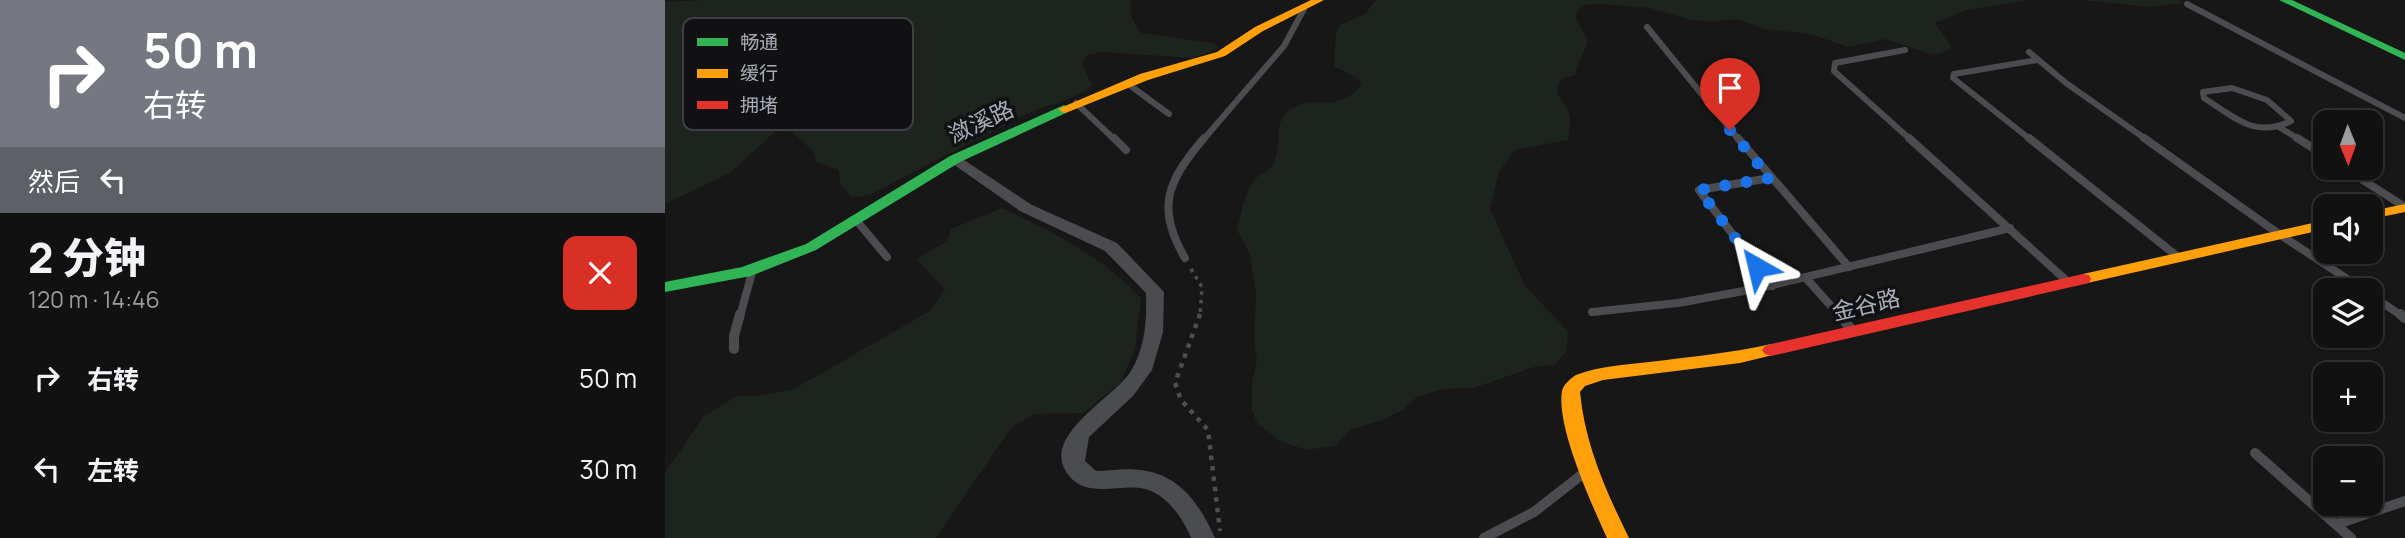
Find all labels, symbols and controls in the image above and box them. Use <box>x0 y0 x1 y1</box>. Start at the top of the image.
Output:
text: 50 m <box>143 16 258 83</box>
legend <box>683 18 913 130</box>
icon: right <box>28 28 119 119</box>
text: 畅通 <box>740 29 778 55</box>
pin <box>1700 58 1760 130</box>
text: 缓行 <box>740 60 778 86</box>
icon: arrive <box>1711 69 1749 107</box>
text: 右转 <box>143 83 207 127</box>
text: 拥堵 <box>740 92 778 118</box>
street label: 潋溪路 <box>943 92 1019 150</box>
north arrow <box>2313 110 2383 180</box>
map controls <box>2313 110 2383 516</box>
icon: left <box>94 161 132 199</box>
text: 然后 <box>28 163 80 199</box>
button: sound <box>2313 194 2383 264</box>
text: 2 分钟 <box>28 228 146 286</box>
position arrow <box>1720 230 1794 304</box>
button: close <box>563 236 637 310</box>
button: layers <box>2313 278 2383 348</box>
street label: 金谷路 <box>1829 281 1903 327</box>
text: 120 m · 14:46 <box>28 283 160 315</box>
icon: right <box>28 359 66 397</box>
text: 50 m <box>579 360 637 396</box>
text: 右转 <box>87 361 139 397</box>
button: + <box>2313 362 2383 432</box>
button: − <box>2313 446 2383 516</box>
icon: left <box>28 450 66 488</box>
text: 30 m <box>580 451 637 487</box>
text: 左转 <box>87 452 139 488</box>

